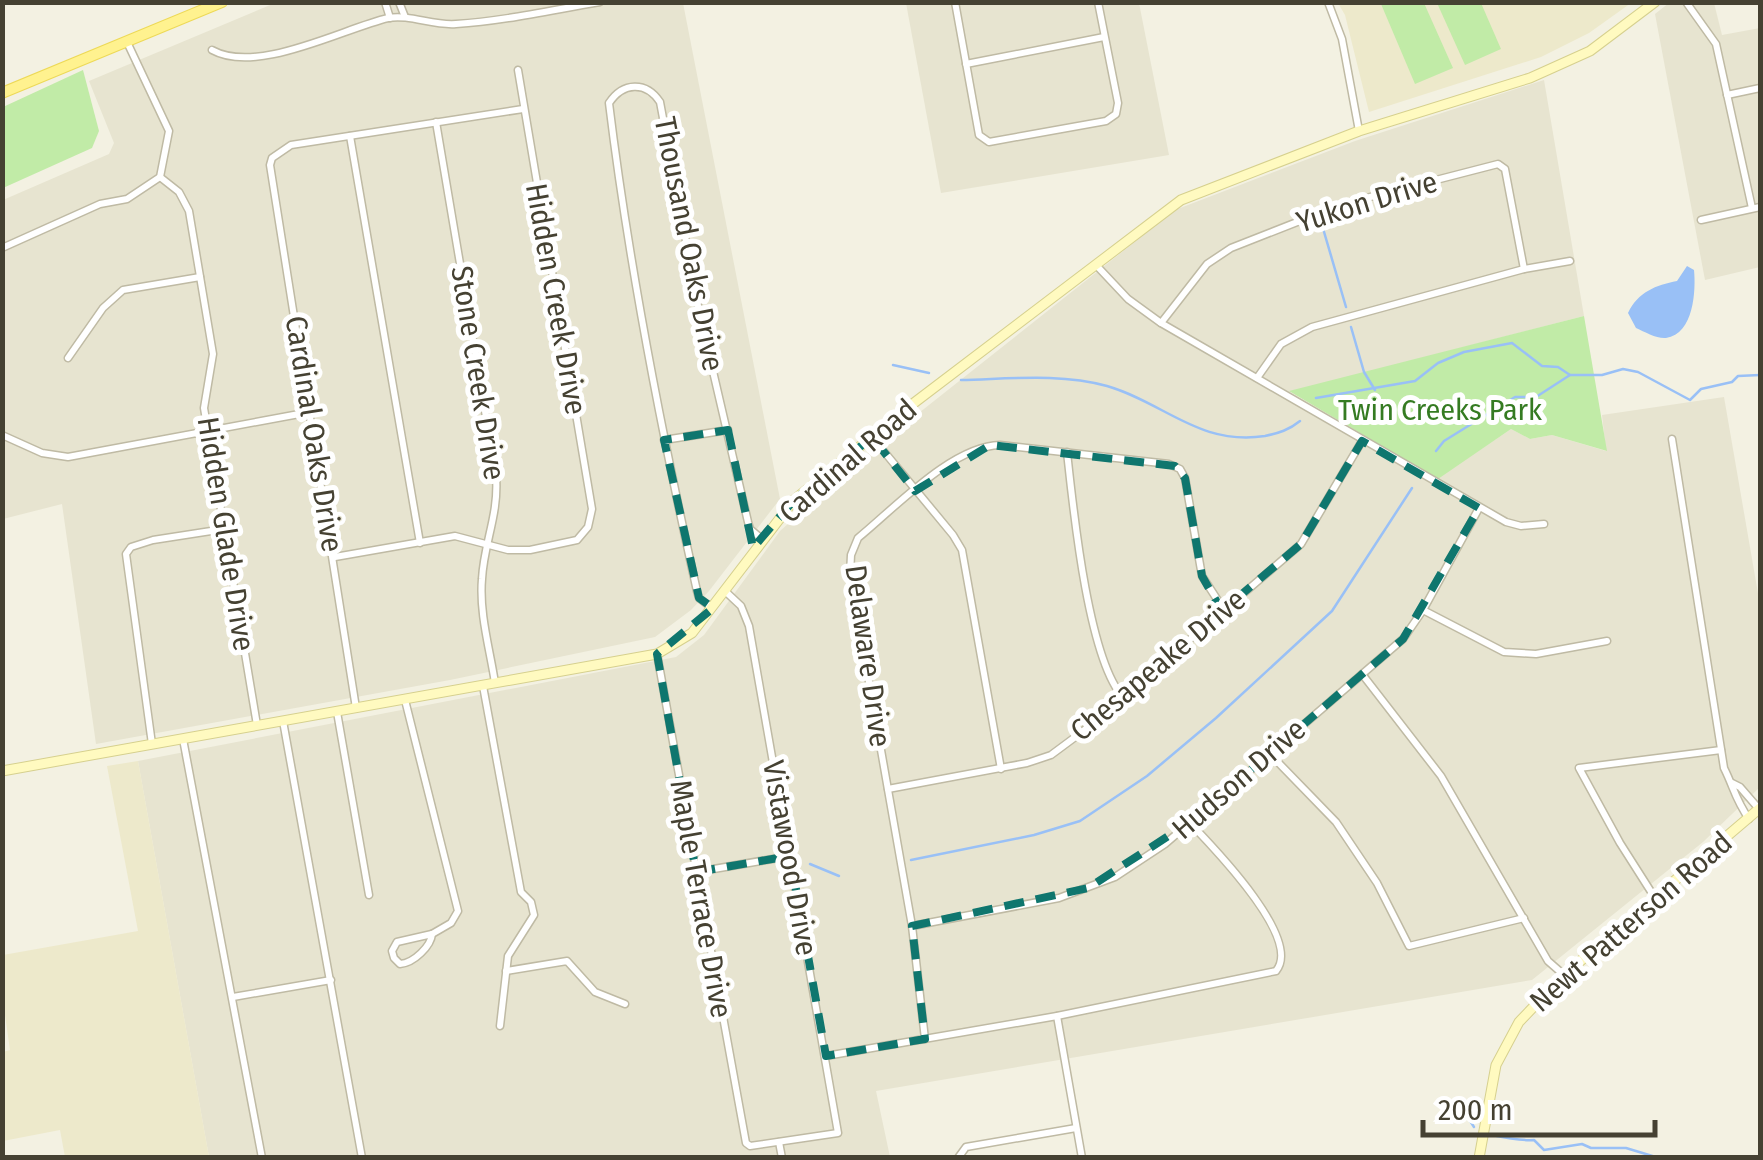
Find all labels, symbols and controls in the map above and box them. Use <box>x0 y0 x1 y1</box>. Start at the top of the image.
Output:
street label: Thousand Oaks Drive <box>647 114 731 374</box>
street label: Yukon Drive <box>1292 164 1442 240</box>
street label: Hidden Creek Drive <box>518 181 594 417</box>
street label: Stone Creek Drive <box>443 263 513 483</box>
street label: Cardinal Oaks Drive <box>278 313 350 555</box>
street label: Cardinal Road <box>772 392 924 530</box>
park label: Twin Creeks Park <box>1338 392 1542 428</box>
street label: Hidden Glade Drive <box>190 414 262 654</box>
street label: Delaware Drive <box>837 563 899 749</box>
street label: Chesapeake Drive <box>1063 581 1253 749</box>
street label: Hudson Drive <box>1165 711 1313 847</box>
street label: Vistawood Drive <box>755 758 825 958</box>
street label: Maple Terrace Drive <box>662 777 740 1021</box>
street label: Newt Patterson Road <box>1523 824 1739 1020</box>
scale bar <box>1423 1075 1656 1137</box>
text: 200 m <box>1438 1092 1513 1128</box>

